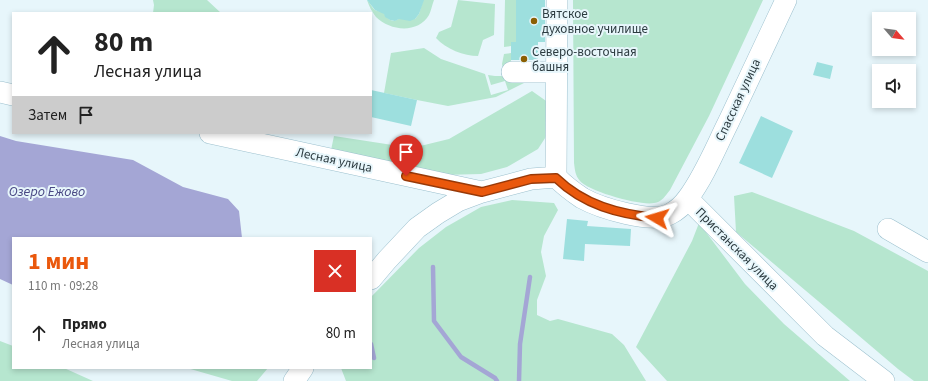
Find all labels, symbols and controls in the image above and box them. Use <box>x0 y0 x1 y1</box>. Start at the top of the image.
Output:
place label: Вятское духовное училище <box>542 5 648 38</box>
north arrow <box>872 12 916 56</box>
map controls <box>872 12 916 108</box>
marker: Вятское духовное училище <box>529 16 539 26</box>
text: 80 m <box>94 22 153 62</box>
icon: ahead <box>28 28 80 80</box>
place label: Северо-восточная башня <box>532 43 637 76</box>
marker: Северо-восточная башня <box>519 54 529 64</box>
street label: Спасская улица <box>711 56 765 144</box>
text: Лесная улица <box>94 59 202 84</box>
button: sound <box>872 64 916 108</box>
icon: arrive <box>75 104 97 126</box>
text: Затем <box>28 105 67 126</box>
pin <box>389 135 423 176</box>
icon: arrive <box>395 141 417 163</box>
street label: Лесная улица <box>294 143 374 177</box>
water label: Озеро Ежово <box>9 182 85 202</box>
position arrow <box>636 197 678 239</box>
street label: Пристанская улица <box>692 204 782 294</box>
text: 1 мин <box>28 244 89 279</box>
button: close <box>314 250 356 292</box>
text: 110 m · 09:28 <box>28 277 98 295</box>
text: Прямо <box>62 314 107 335</box>
icon: ahead <box>28 322 50 344</box>
text: 80 m <box>326 323 356 344</box>
text: Лесная улица <box>62 335 140 353</box>

